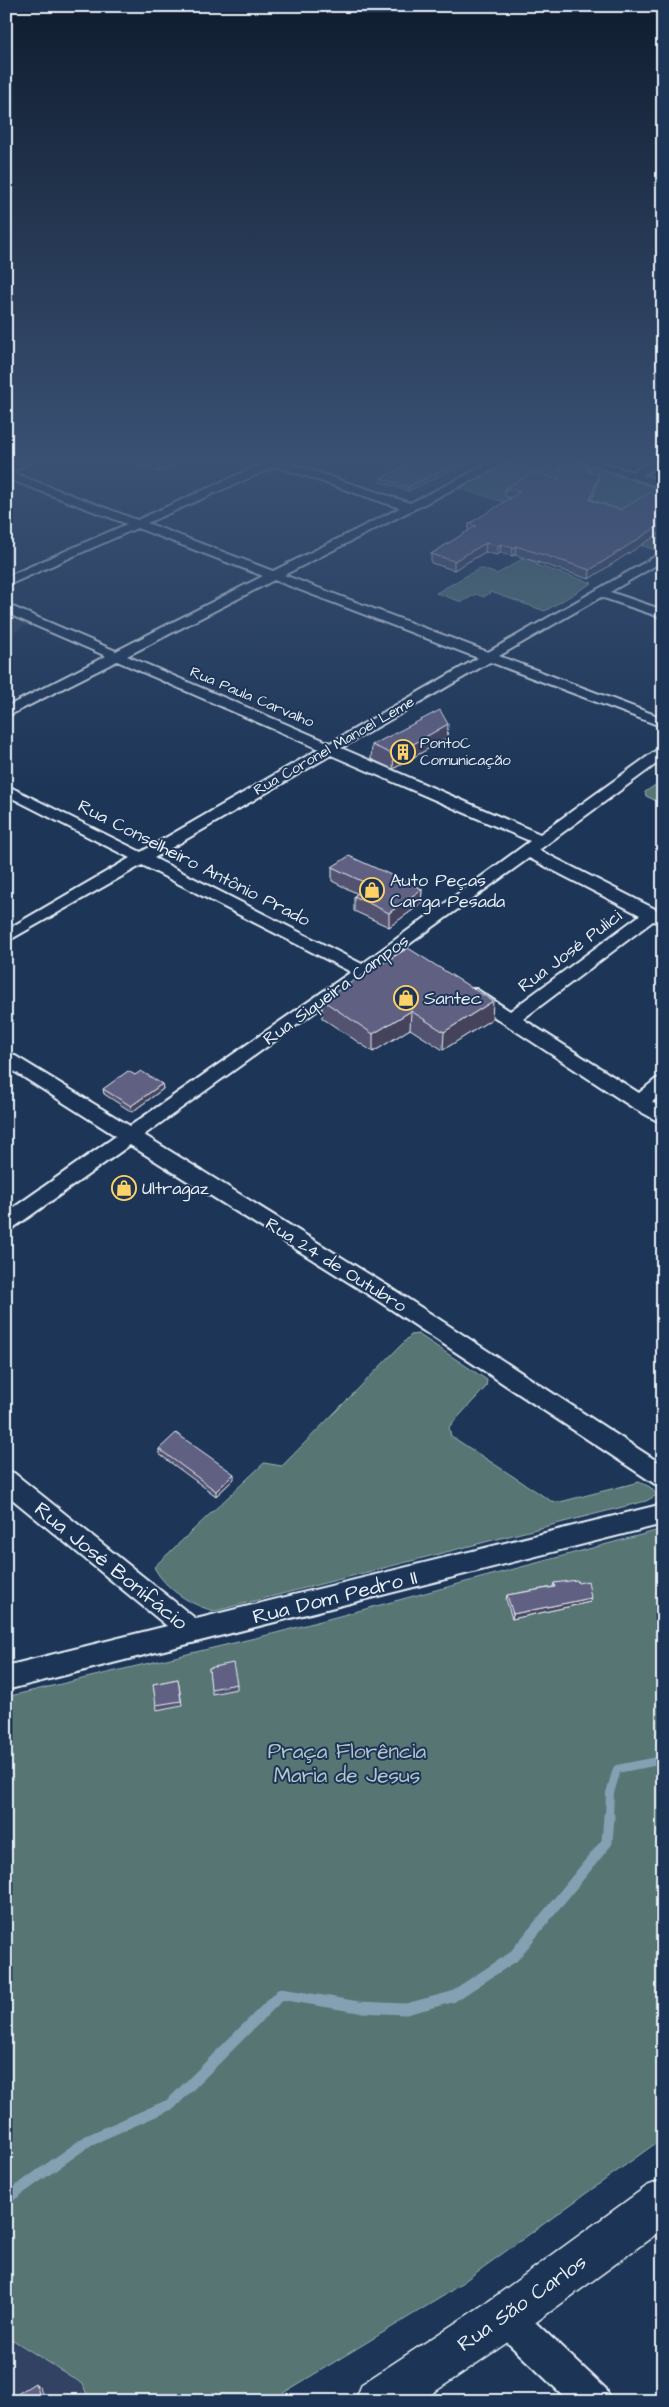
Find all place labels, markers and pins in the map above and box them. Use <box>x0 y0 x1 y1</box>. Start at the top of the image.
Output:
place label: PontoC Comunicação <box>420 733 511 771</box>
building icon: PontoC Comunicação <box>390 739 416 765</box>
place label: Auto Peças Carga Pesada <box>390 868 505 915</box>
shop icon: Auto Peças Carga Pesada <box>359 877 385 903</box>
shop icon: Santec <box>393 985 419 1011</box>
place label: Santec <box>424 986 482 1011</box>
shop icon: Ultragaz <box>111 1175 137 1201</box>
place label: Ultragaz <box>142 1176 209 1202</box>

